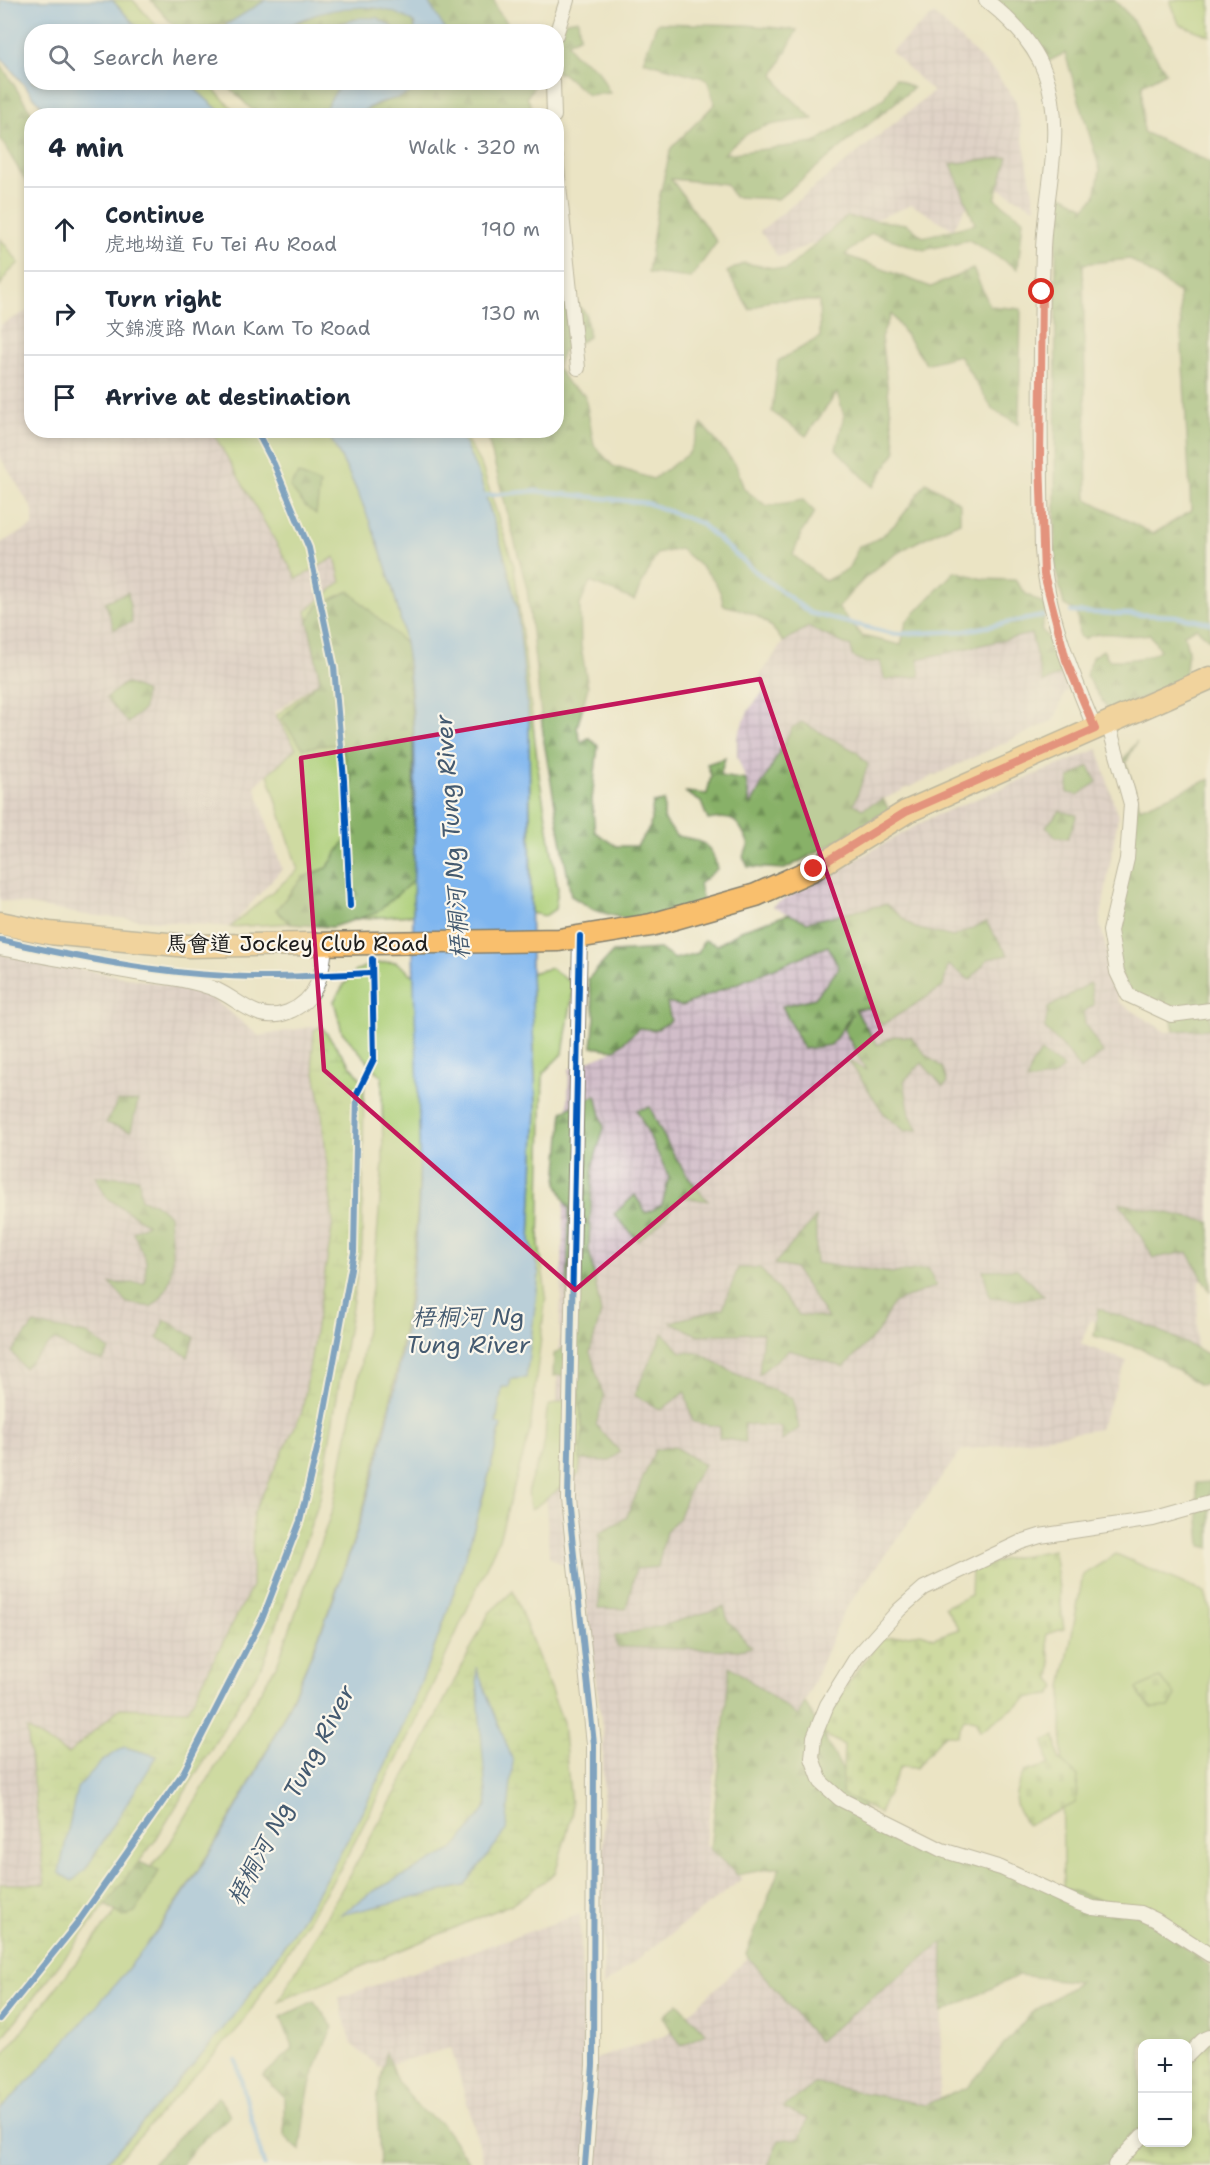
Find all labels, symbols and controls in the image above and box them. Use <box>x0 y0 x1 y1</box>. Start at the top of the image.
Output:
search box <box>24 24 564 90</box>
icon: search <box>45 41 78 74</box>
text: Search here <box>93 43 219 72</box>
text: 4 min <box>48 130 124 165</box>
text: Walk · 320 m <box>408 134 540 160</box>
text: Continue <box>105 201 205 230</box>
icon: ahead <box>48 213 81 246</box>
text: 190 m <box>481 216 540 242</box>
text: 虎地坳道 Fu Tei Au Road <box>105 231 337 257</box>
route start <box>1028 278 1054 304</box>
text: Turn right <box>105 285 222 314</box>
icon: right <box>48 297 81 330</box>
text: 130 m <box>481 300 540 326</box>
text: 文錦渡路 Man Kam To Road <box>105 315 370 341</box>
icon: arrive <box>48 381 81 414</box>
text: Arrive at destination <box>105 383 351 412</box>
water label: 梧桐河 Ng Tung River <box>427 713 477 961</box>
route end <box>800 855 826 881</box>
street label: 馬會道 Jockey Club Road <box>166 929 428 958</box>
water label: 梧桐河 Ng Tung River <box>406 1301 531 1361</box>
water label: 梧桐河 Ng Tung River <box>219 1679 363 1911</box>
map controls <box>1138 2039 1192 2147</box>
button: + <box>1138 2039 1192 2093</box>
button: − <box>1138 2093 1192 2147</box>

